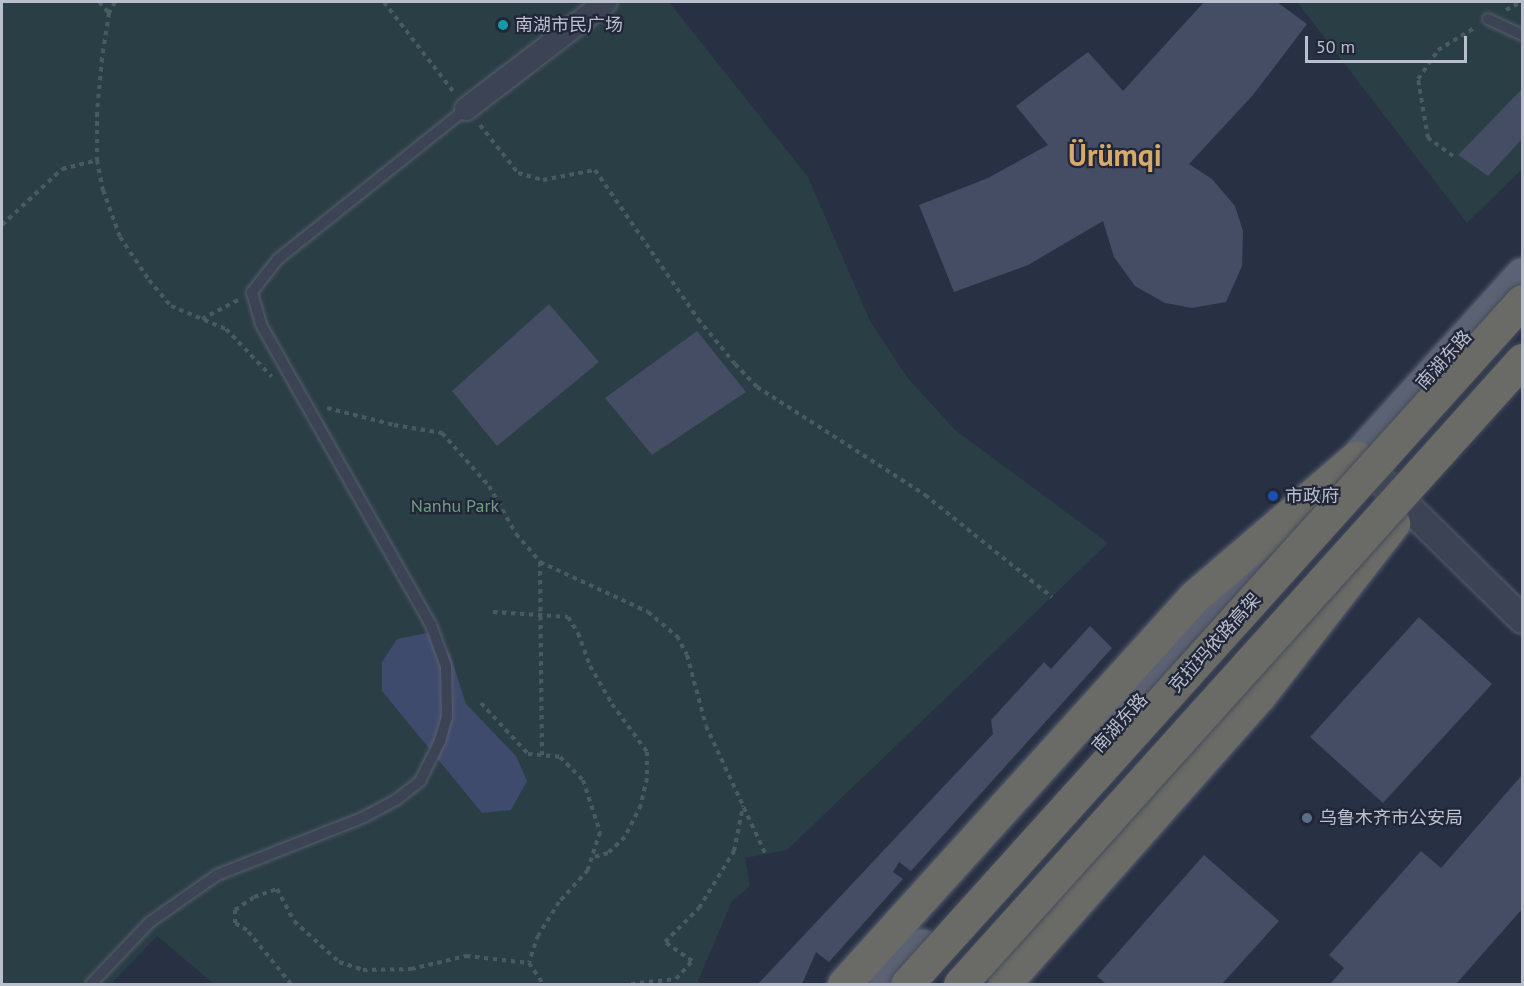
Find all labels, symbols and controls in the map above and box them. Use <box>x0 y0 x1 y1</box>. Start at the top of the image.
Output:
place label: 南湖市民广场 <box>515 14 623 36</box>
marker: 南湖市民广场 <box>496 18 510 32</box>
scale bar <box>1308 24 1470 62</box>
text: 50 m <box>1316 35 1355 58</box>
district label: Ürümqi <box>1068 137 1162 173</box>
street label: 南湖东路 <box>1412 326 1476 394</box>
place label: 市政府 <box>1285 485 1339 507</box>
marker: 市政府 <box>1266 489 1280 503</box>
park label: Nanhu Park <box>411 495 499 517</box>
street label: 克拉玛依路高架 <box>1165 589 1265 697</box>
street label: 南湖东路 <box>1088 689 1152 757</box>
place label: 乌鲁木齐市公安局 <box>1319 807 1463 829</box>
marker: 乌鲁木齐市公安局 <box>1300 811 1314 825</box>

